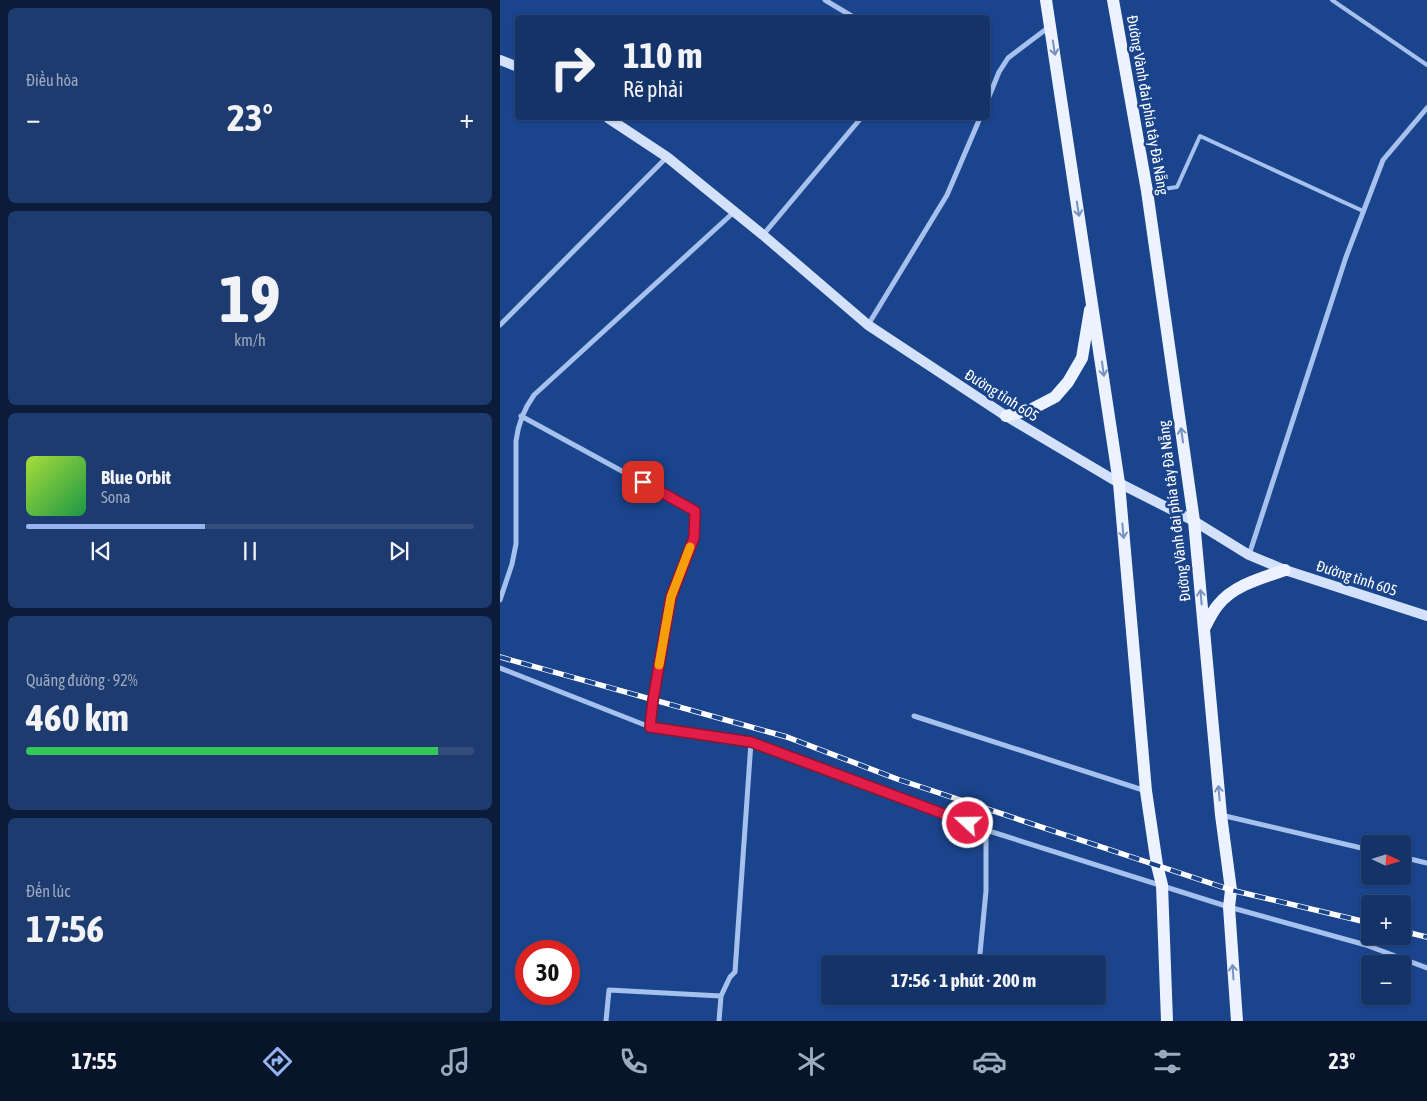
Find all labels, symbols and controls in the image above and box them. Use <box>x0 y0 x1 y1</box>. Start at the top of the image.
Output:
street label: Đường Vành đai phía tây Đà Nẵng <box>1124 14 1172 197</box>
icon: right <box>540 35 605 100</box>
text: 110 m <box>623 35 702 75</box>
one-way arrow <box>1049 40 1059 56</box>
text: Điều hòa <box>26 71 79 89</box>
text: Rẽ phải <box>623 76 683 102</box>
text: 23° <box>227 96 273 139</box>
text: − <box>26 102 41 134</box>
text: + <box>459 102 474 134</box>
one-way arrow <box>1074 200 1084 216</box>
text: 19 <box>219 261 281 336</box>
text: km/h <box>234 331 266 349</box>
one-way arrow <box>1098 361 1108 377</box>
street label: Đường tỉnh 605 <box>962 366 1042 424</box>
street label: Đường Vành đai phía tây Đà Nẵng <box>1154 419 1194 602</box>
one-way arrow <box>1177 428 1187 444</box>
pin <box>622 461 664 503</box>
text: Blue Orbit <box>101 466 171 488</box>
icon: arrive <box>629 468 657 496</box>
text: Sona <box>101 488 130 506</box>
one-way arrow <box>1119 522 1128 538</box>
icon: previous <box>87 537 115 565</box>
icon: pause <box>236 537 264 565</box>
icon: next <box>385 537 413 565</box>
street label: Đường tỉnh 605 <box>1314 557 1400 599</box>
one-way arrow <box>1196 589 1206 605</box>
text: Quãng đường · 92% <box>26 671 138 689</box>
text: 460 km <box>26 696 129 739</box>
one-way arrow <box>1214 786 1224 802</box>
position arrow <box>941 796 993 848</box>
north arrow <box>1361 835 1411 885</box>
map controls <box>1361 835 1411 1005</box>
text: Đến lúc <box>26 882 70 900</box>
button: + <box>1361 895 1411 945</box>
text: 17:56 <box>26 907 104 950</box>
speed limit sign: 30 <box>515 940 580 1005</box>
button: − <box>1361 955 1411 1005</box>
one-way arrow <box>1229 965 1238 981</box>
text: 17:56 · 1 phút · 200 m <box>891 969 1036 991</box>
icon: directions <box>260 1044 295 1079</box>
icon: music <box>438 1044 473 1079</box>
icon: phone <box>616 1044 651 1079</box>
icon: climate <box>794 1044 829 1079</box>
icon: car <box>972 1044 1007 1079</box>
icon: filters <box>1150 1044 1185 1079</box>
text: 17:55 <box>72 1048 117 1074</box>
text: 23° <box>1329 1048 1355 1074</box>

